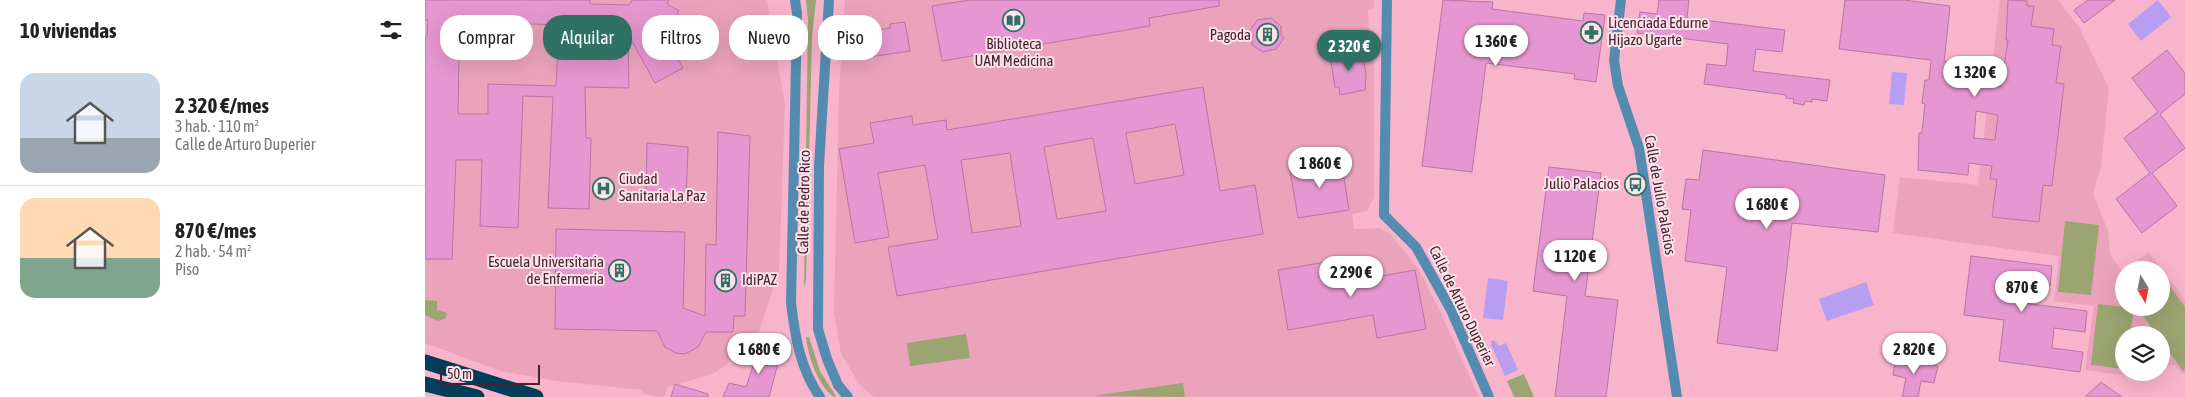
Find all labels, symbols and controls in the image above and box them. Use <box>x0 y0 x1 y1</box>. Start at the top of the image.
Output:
library icon: Biblioteca UAM Medicina <box>1002 9 1026 33</box>
place label: Licenciada Edurne Hijazo Ugarte <box>1608 14 1708 48</box>
chip: Comprar <box>440 15 533 60</box>
chip: Alquilar <box>543 15 632 60</box>
chip: Filtros <box>642 15 719 60</box>
chip: Nuevo <box>729 15 808 60</box>
chip: Piso <box>818 15 882 60</box>
icon: filters <box>377 16 405 44</box>
text: 10 viviendas <box>20 18 116 42</box>
pharmacy icon: Licenciada Edurne Hijazo Ugarte <box>1580 20 1604 44</box>
building icon: Pagoda <box>1255 23 1279 47</box>
pin: 1 360 € <box>1450 24 1542 67</box>
place label: Pagoda <box>1210 26 1251 43</box>
pin: 2 320 € <box>1303 30 1395 72</box>
text: 1 360 € <box>1475 32 1517 50</box>
place label: Biblioteca UAM Medicina <box>975 35 1053 69</box>
text: 2 320 € <box>1328 37 1370 55</box>
pin: 1 320 € <box>1929 56 2021 98</box>
text: 1 320 € <box>1954 63 1996 81</box>
icon: home <box>60 93 120 153</box>
text: 2 320 €/mes <box>175 93 269 117</box>
text: 3 hab. · 110 m² <box>175 117 259 135</box>
street label: Calle de Julio Palacios <box>1642 134 1679 256</box>
text: Calle de Arturo Duperier <box>175 135 316 153</box>
pin: 1 860 € <box>1274 146 1366 189</box>
street label: Calle de Pedro Rico <box>794 150 813 254</box>
text: 1 860 € <box>1299 154 1341 172</box>
place label: Ciudad Sanitaria La Paz <box>619 170 706 204</box>
bus stop icon: Julio Palacios <box>1623 172 1647 196</box>
place label: Julio Palacios <box>1544 175 1619 192</box>
hospital icon: Ciudad Sanitaria La Paz <box>591 176 615 200</box>
pin: 1 680 € <box>1721 188 1813 230</box>
text: 1 680 € <box>1746 195 1788 213</box>
icon: home <box>60 218 120 278</box>
text: 870 €/mes <box>175 218 256 242</box>
pin: 1 120 € <box>1529 240 1621 282</box>
text: 2 hab. · 54 m² <box>175 242 251 260</box>
street label: Calle de Arturo Duperier <box>1426 243 1499 369</box>
text: 1 120 € <box>1554 247 1596 265</box>
place label: Escuela Universitaria de Enfermería <box>488 253 604 287</box>
pin: 2 290 € <box>1305 256 1397 298</box>
building icon: Escuela Universitaria de Enfermería <box>608 259 632 283</box>
text: Piso <box>175 260 199 278</box>
north arrow <box>2115 261 2170 316</box>
map controls <box>2115 261 2170 381</box>
text: 2 290 € <box>1330 263 1372 281</box>
building icon: IdiPAZ <box>714 268 738 292</box>
pin: 870 € <box>1987 270 2057 313</box>
place label: IdiPAZ <box>742 271 777 288</box>
text: 870 € <box>2006 278 2038 296</box>
button: layers <box>2115 326 2170 381</box>
pin: 1 680 € <box>713 332 805 375</box>
pin: 2 820 € <box>1868 332 1960 375</box>
text: 1 680 € <box>738 340 780 358</box>
text: 2 820 € <box>1893 340 1935 358</box>
scale bar <box>440 362 540 385</box>
text: 50 m <box>447 366 472 382</box>

